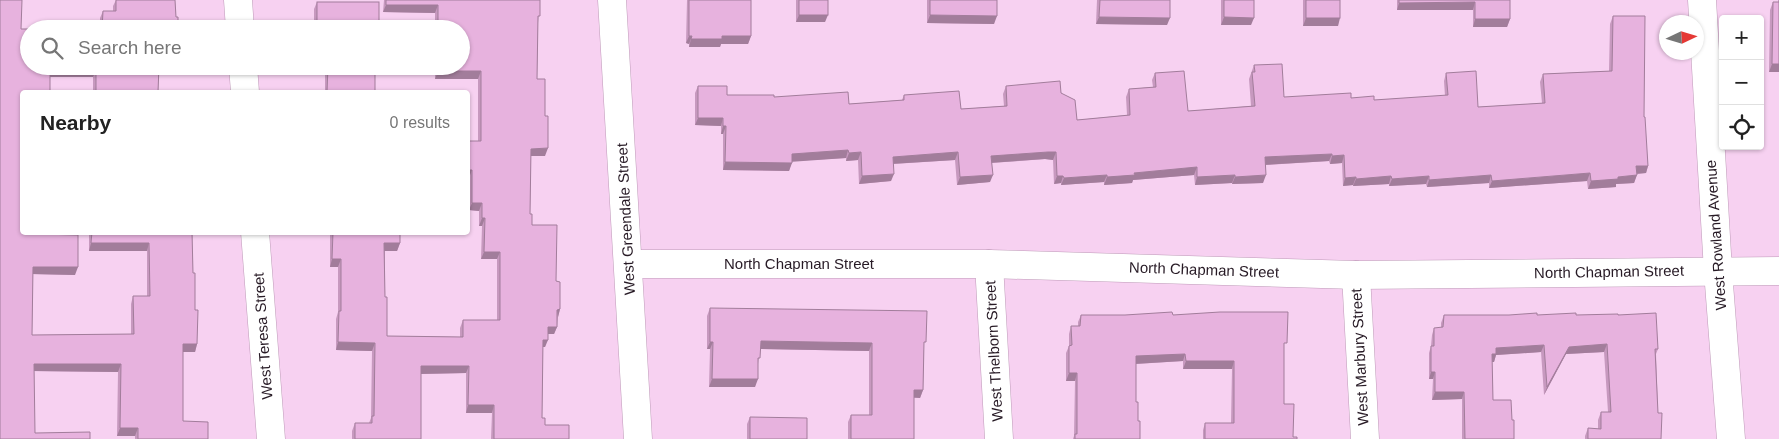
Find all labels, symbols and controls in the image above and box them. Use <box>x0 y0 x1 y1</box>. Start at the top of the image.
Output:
north arrow <box>1659 15 1704 60</box>
map controls <box>1719 15 1764 150</box>
button: + <box>1719 15 1764 60</box>
search box <box>20 20 470 75</box>
icon: search <box>38 34 66 62</box>
text: Search here <box>78 37 182 58</box>
button: − <box>1719 60 1764 105</box>
button: locate <box>1719 105 1764 150</box>
text: Nearby <box>40 111 111 134</box>
text: 0 results <box>390 114 450 131</box>
street label: West Greendale Street <box>613 142 638 296</box>
street label: West Rowland Avenue <box>1702 159 1729 311</box>
street label: North Chapman Street <box>724 255 875 272</box>
street label: North Chapman Street <box>1129 258 1280 281</box>
street label: North Chapman Street <box>1534 262 1685 281</box>
street label: West Teresa Street <box>250 271 275 400</box>
street label: West Thelborn Street <box>981 279 1006 422</box>
street label: West Marbury Street <box>1347 287 1372 426</box>

